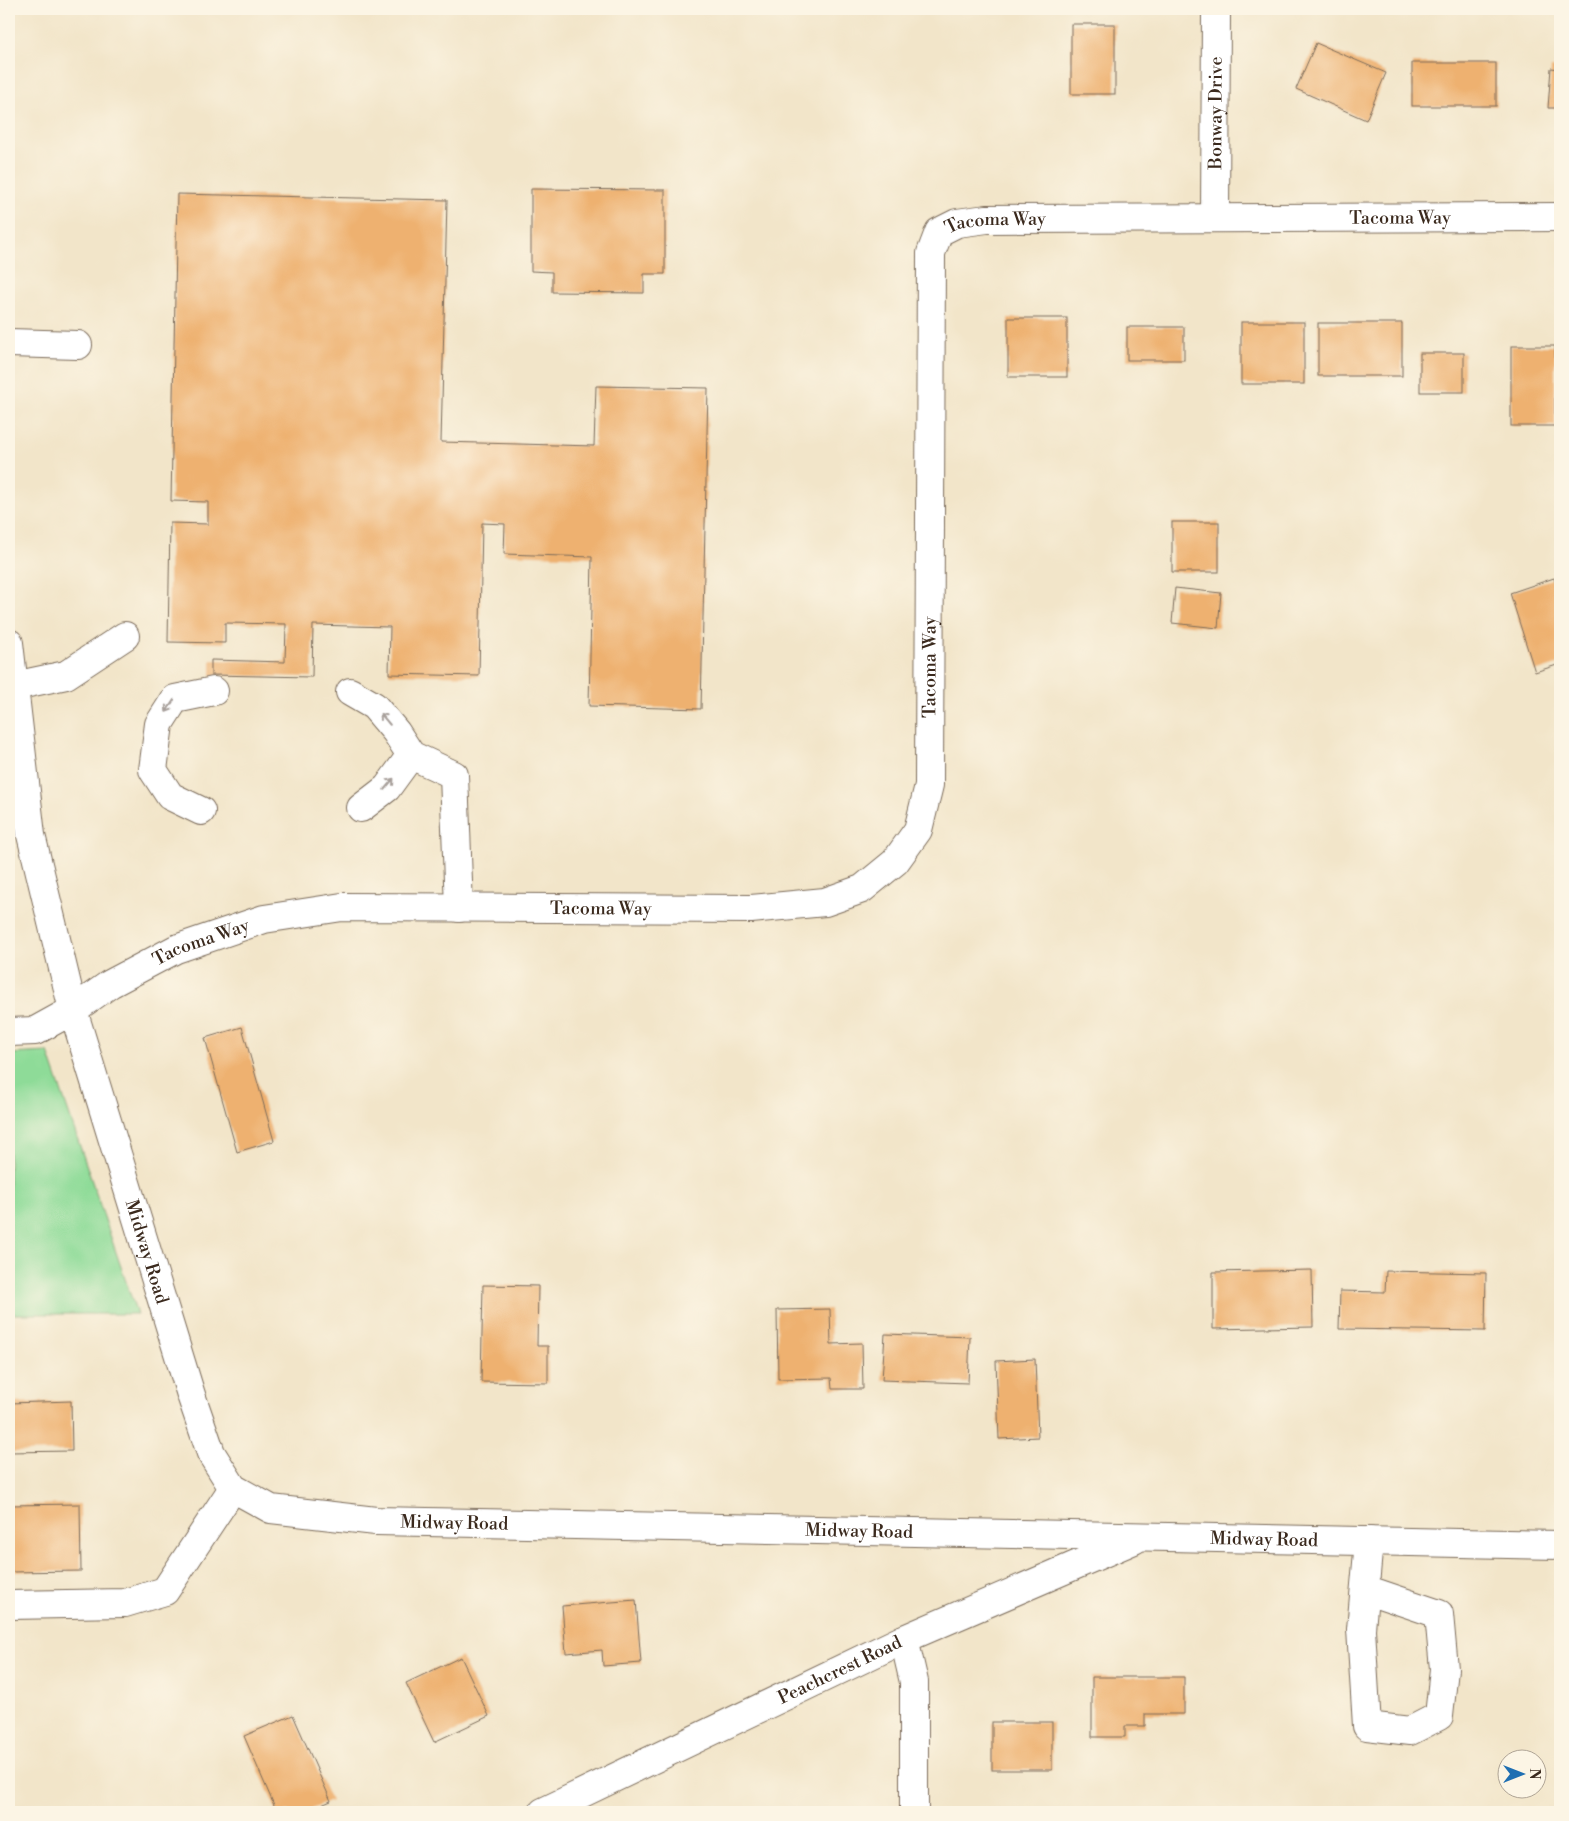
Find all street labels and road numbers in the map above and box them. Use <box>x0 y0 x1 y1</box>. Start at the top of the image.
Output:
street label: Bonway Drive <box>1204 56 1228 171</box>
street label: Tacoma Way <box>1349 206 1451 230</box>
street label: Tacoma Way <box>941 208 1046 239</box>
street label: Tacoma Way <box>918 616 942 718</box>
street label: Tacoma Way <box>550 897 652 921</box>
street label: Tacoma Way <box>149 914 252 971</box>
street label: Midway Road <box>120 1197 174 1308</box>
street label: Midway Road <box>400 1510 509 1536</box>
street label: Midway Road <box>805 1519 914 1544</box>
street label: Midway Road <box>1210 1527 1319 1552</box>
street label: Peachcrest Road <box>774 1630 906 1710</box>

